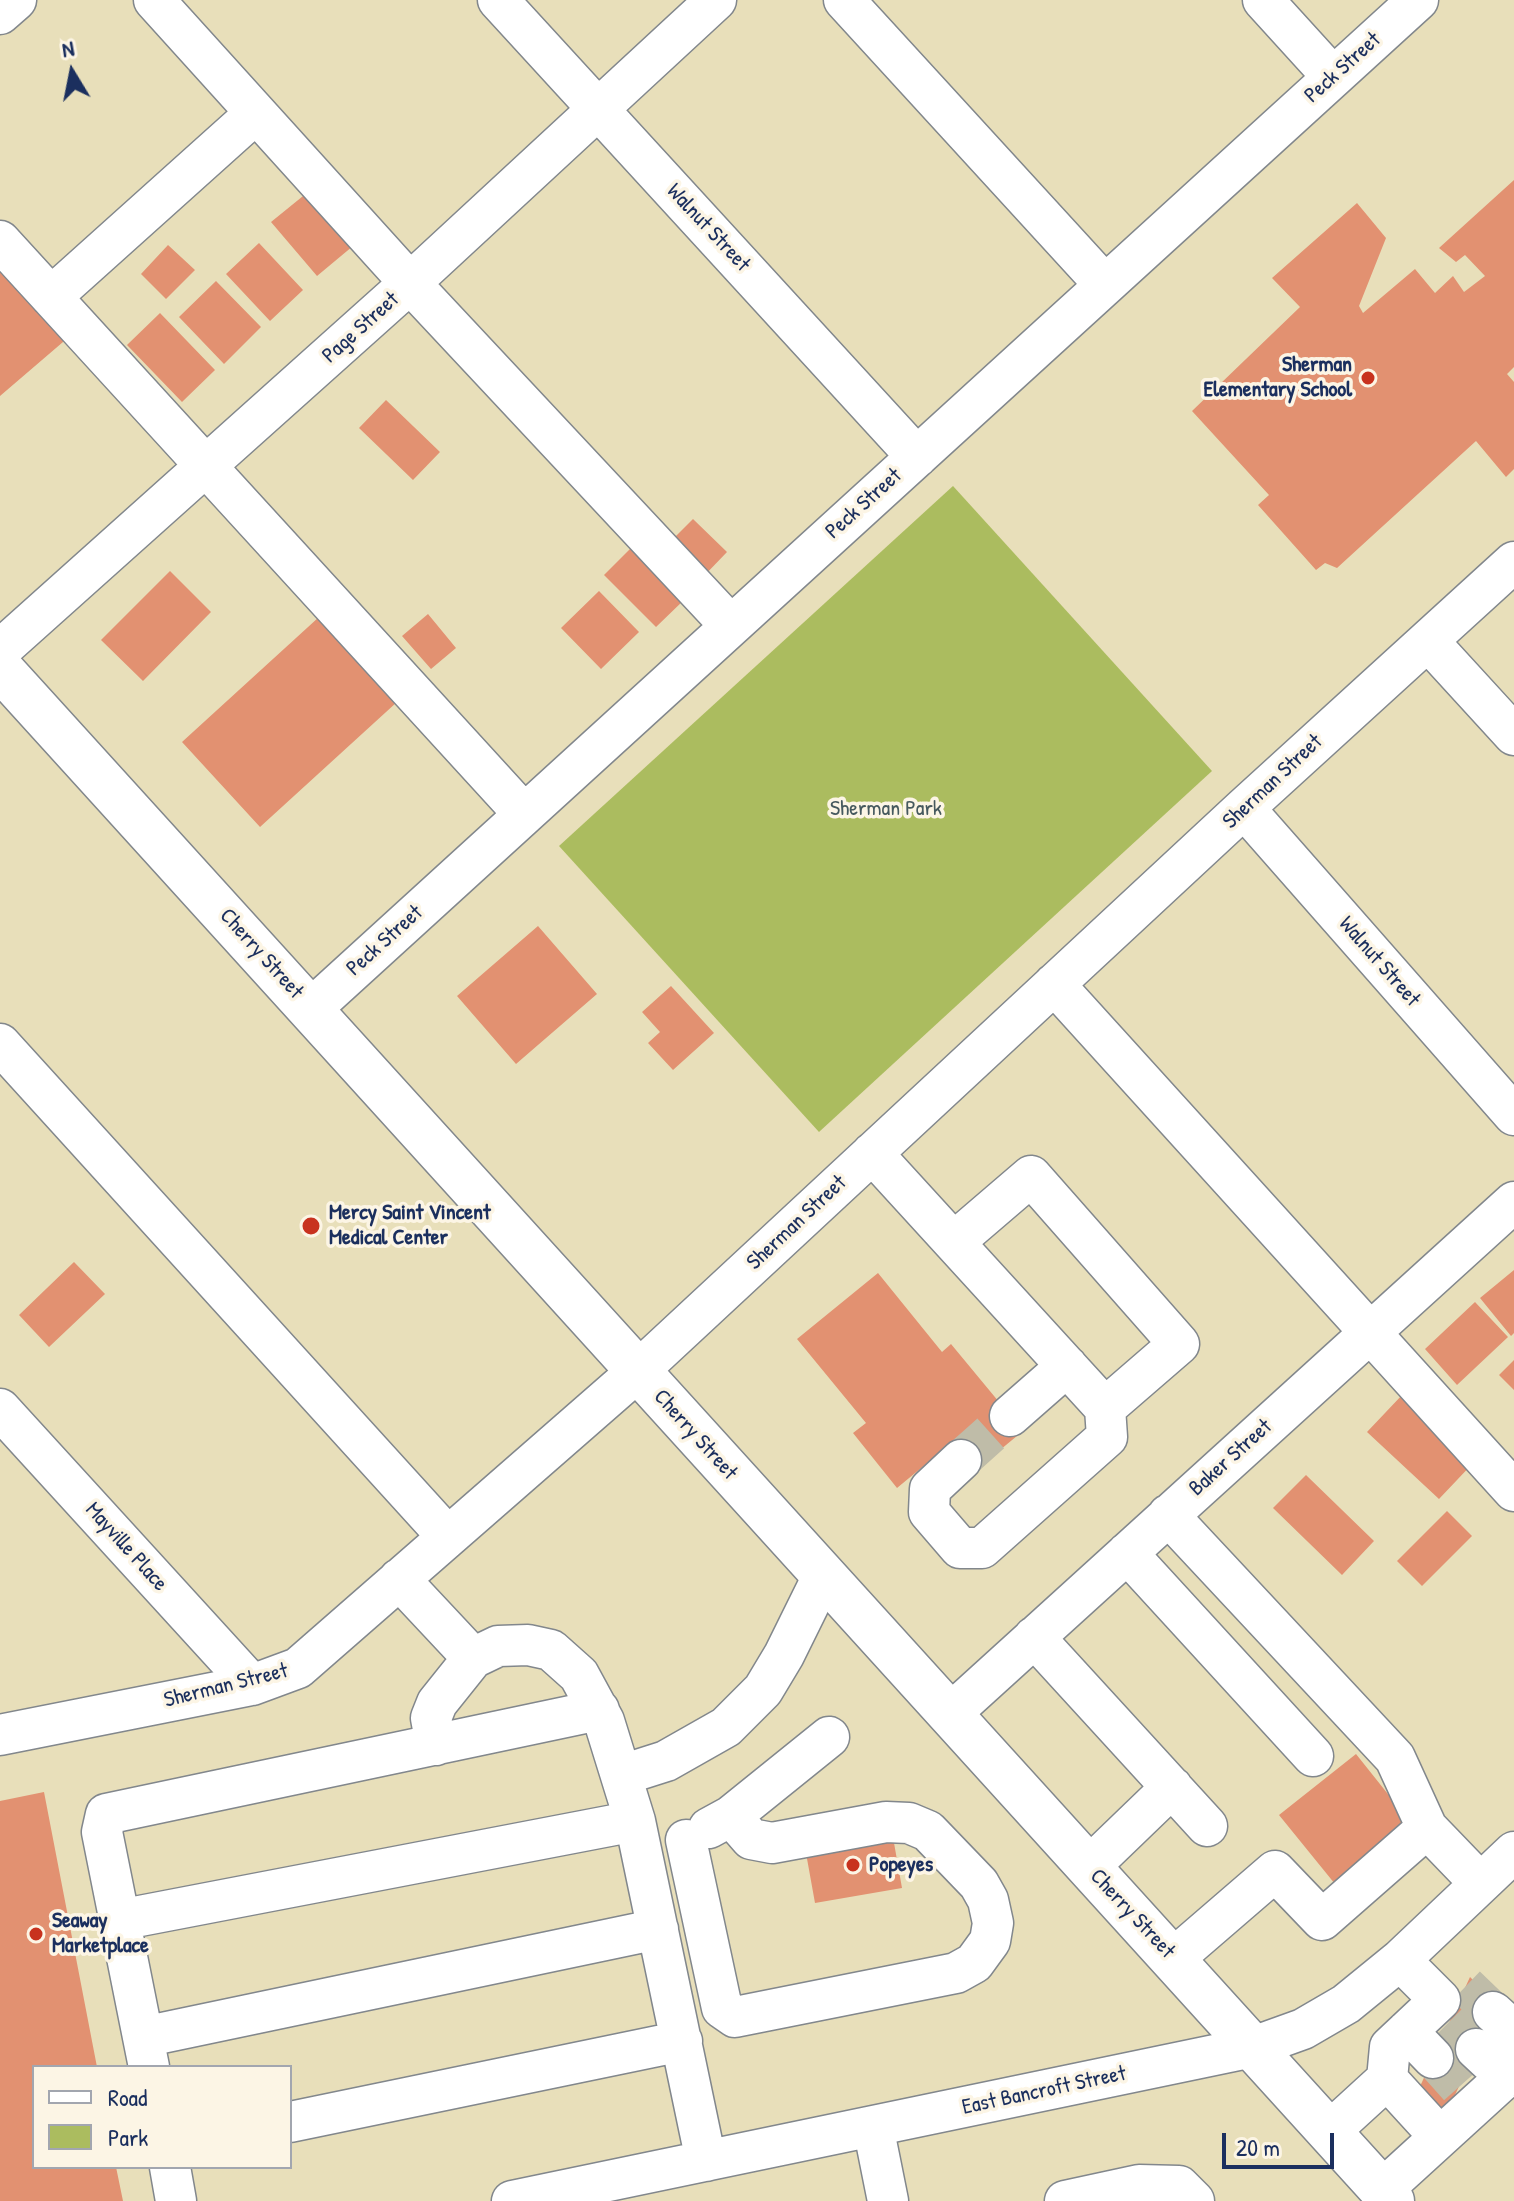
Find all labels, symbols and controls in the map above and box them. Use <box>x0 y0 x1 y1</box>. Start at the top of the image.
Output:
street label: Peck Street <box>1300 27 1386 109</box>
north arrow <box>32 32 112 112</box>
text: N <box>59 33 76 64</box>
street label: Walnut Street <box>661 179 755 277</box>
street label: Page Street <box>317 287 405 369</box>
place label: Sherman Elementary School <box>1204 352 1352 404</box>
marker: Sherman Elementary School <box>1359 369 1377 387</box>
street label: Peck Street <box>821 463 907 545</box>
street label: Sherman Street <box>1218 729 1328 835</box>
park label: Sherman Park <box>830 796 942 822</box>
street label: Peck Street <box>342 900 428 982</box>
street label: Cherry Street <box>214 903 308 1005</box>
street label: Walnut Street <box>1333 912 1425 1012</box>
street label: Sherman Street <box>742 1170 852 1276</box>
place label: Mercy Saint Vincent Medical Center <box>329 1200 490 1252</box>
marker: Mercy Saint Vincent Medical Center <box>300 1215 322 1237</box>
street label: Cherry Street <box>648 1384 742 1486</box>
street label: Baker Street <box>1184 1414 1278 1502</box>
street label: Mayville Place <box>79 1497 173 1597</box>
street label: Sherman Street <box>161 1658 291 1714</box>
place label: Popeyes <box>869 1852 933 1878</box>
marker: Popeyes <box>844 1856 862 1874</box>
street label: Cherry Street <box>1084 1864 1180 1964</box>
place label: Seaway Marketplace <box>52 1908 149 1960</box>
marker: Seaway Marketplace <box>27 1925 45 1943</box>
street label: East Bancroft Street <box>960 2061 1128 2121</box>
legend <box>32 2065 292 2169</box>
text: Road <box>108 2081 147 2113</box>
scale bar <box>1226 2117 1338 2167</box>
text: Park <box>108 2121 148 2153</box>
text: 20 m <box>1236 2131 1280 2163</box>

